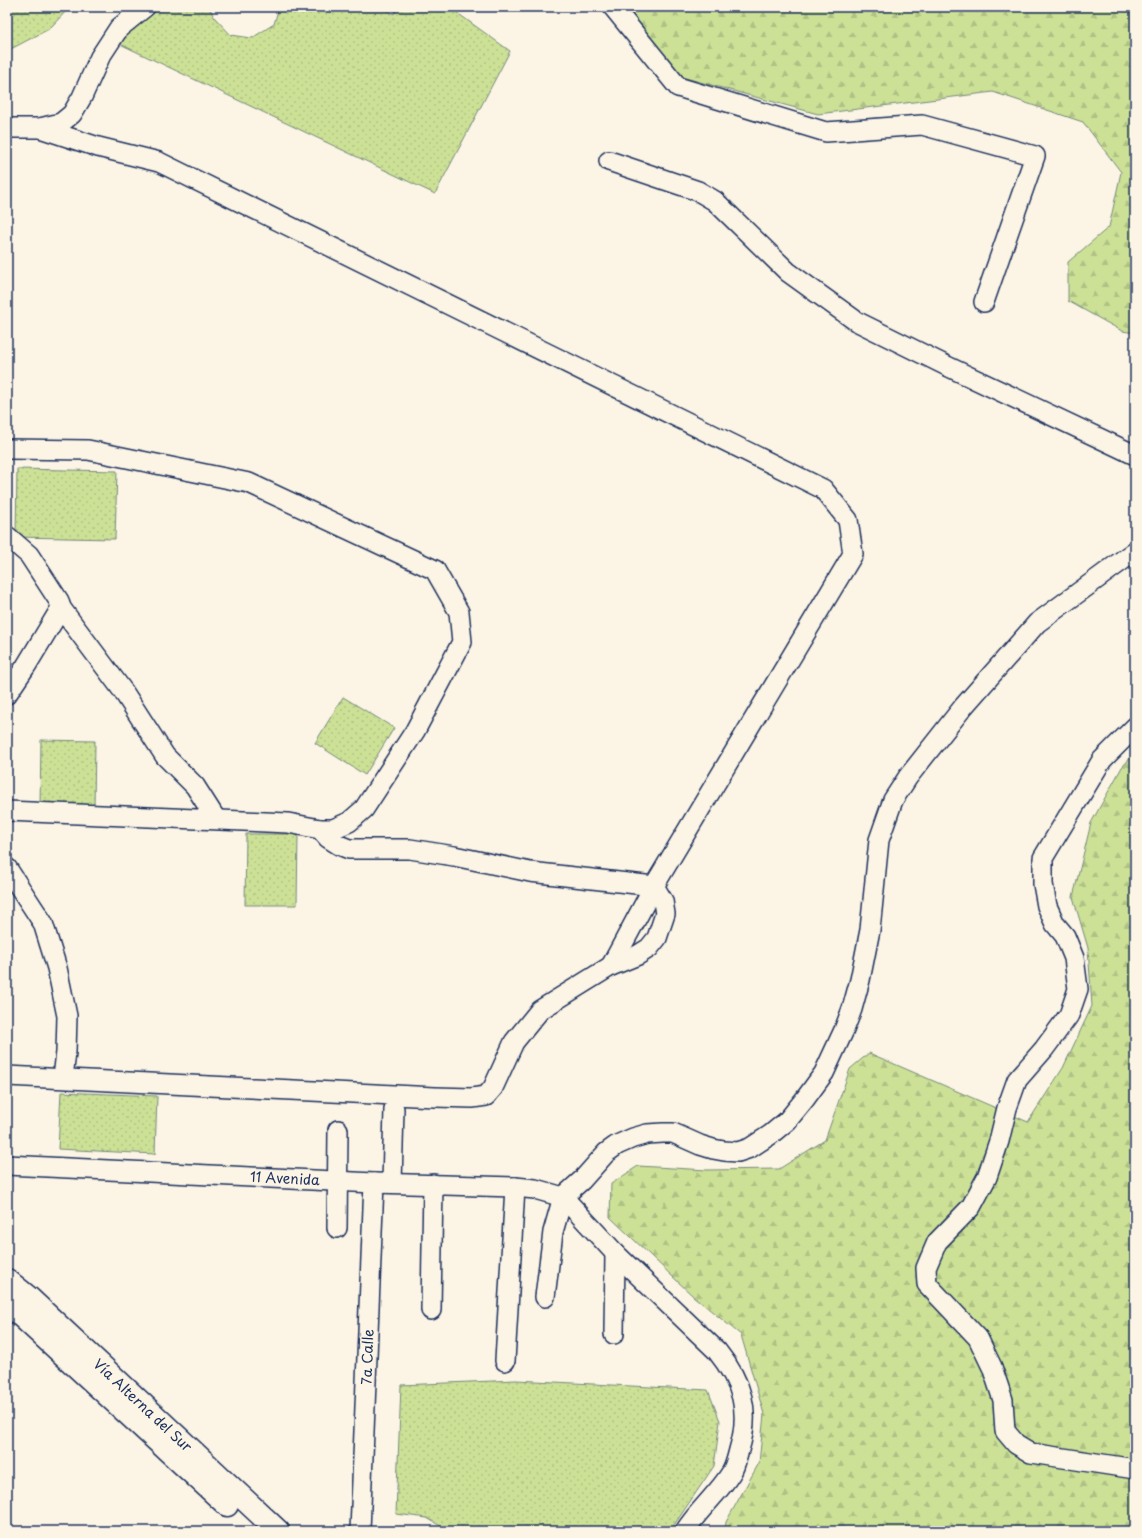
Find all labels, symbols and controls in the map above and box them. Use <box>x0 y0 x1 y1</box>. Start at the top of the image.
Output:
street label: 11 Avenida <box>250 1166 321 1190</box>
street label: 7a Calle <box>356 1329 378 1385</box>
street label: Vía Alterna del Sur <box>89 1354 197 1457</box>

